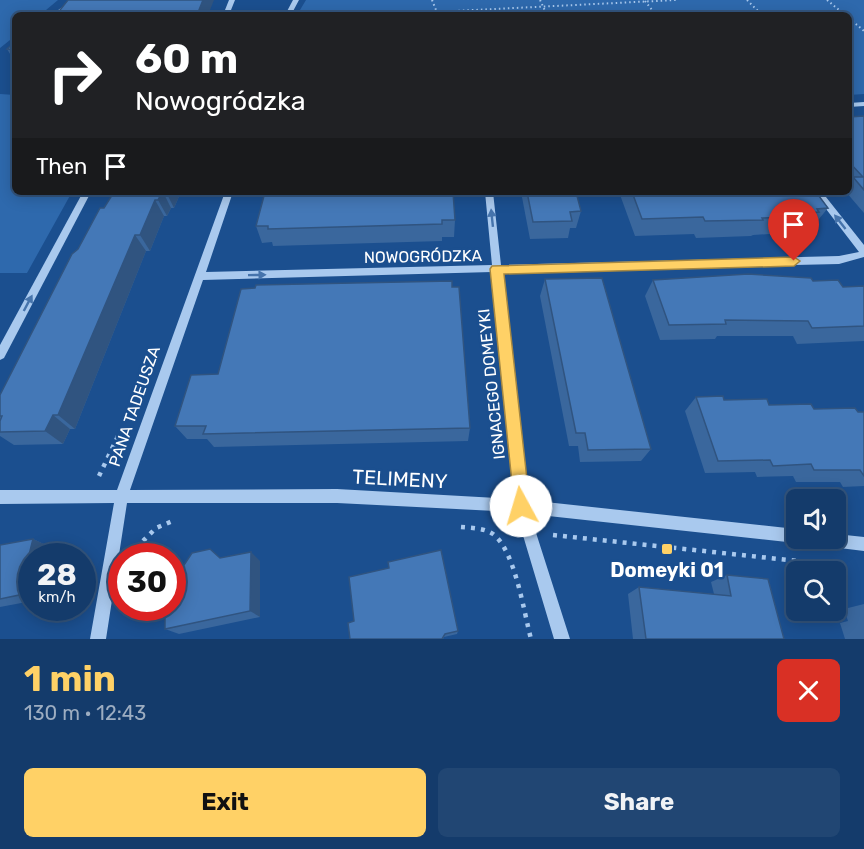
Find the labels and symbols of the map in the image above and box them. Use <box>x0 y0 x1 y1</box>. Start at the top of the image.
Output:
pin <box>768 199 819 261</box>
one-way arrow <box>487 208 496 227</box>
one-way arrow <box>834 214 847 230</box>
street label: NOWOGRÓDZKA <box>364 245 483 267</box>
one-way arrow <box>248 270 267 279</box>
one-way arrow <box>23 294 33 311</box>
street label: IGNACEGO DOMEYKI <box>474 308 509 460</box>
street label: PANA TADEUSZA <box>105 343 164 469</box>
street label: TELIMENY <box>352 465 448 493</box>
position arrow <box>489 474 553 538</box>
marker: Domeyki 01 <box>660 542 674 556</box>
speed limit sign: 30 <box>108 543 186 621</box>
place label: Domeyki 01 <box>610 558 724 582</box>

